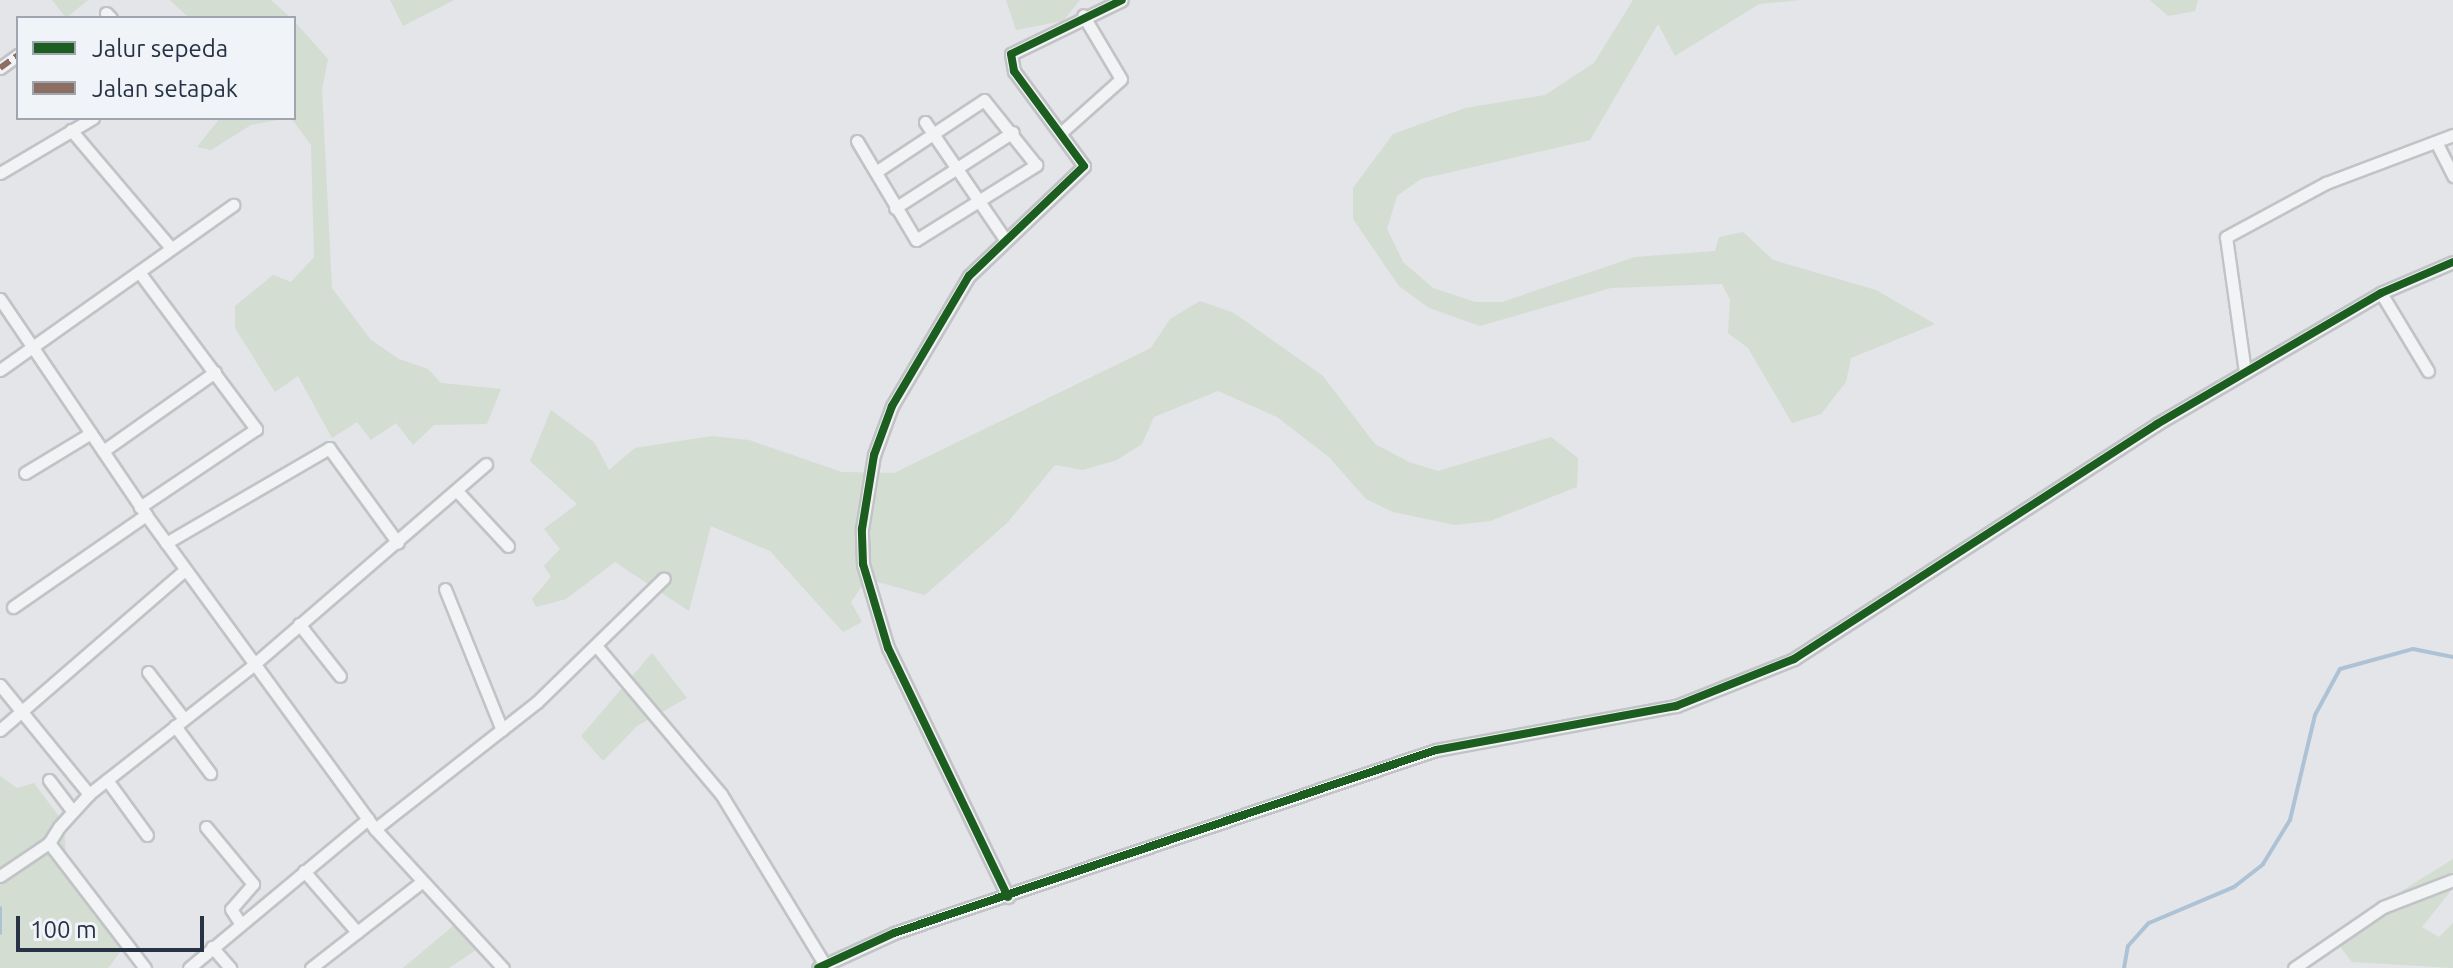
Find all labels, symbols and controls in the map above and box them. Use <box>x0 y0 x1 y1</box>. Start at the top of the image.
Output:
legend <box>16 16 296 120</box>
text: Jalur sepeda <box>92 35 228 62</box>
text: Jalan setapak <box>92 75 238 102</box>
scale bar <box>20 900 208 950</box>
text: 100 m <box>30 916 97 943</box>

